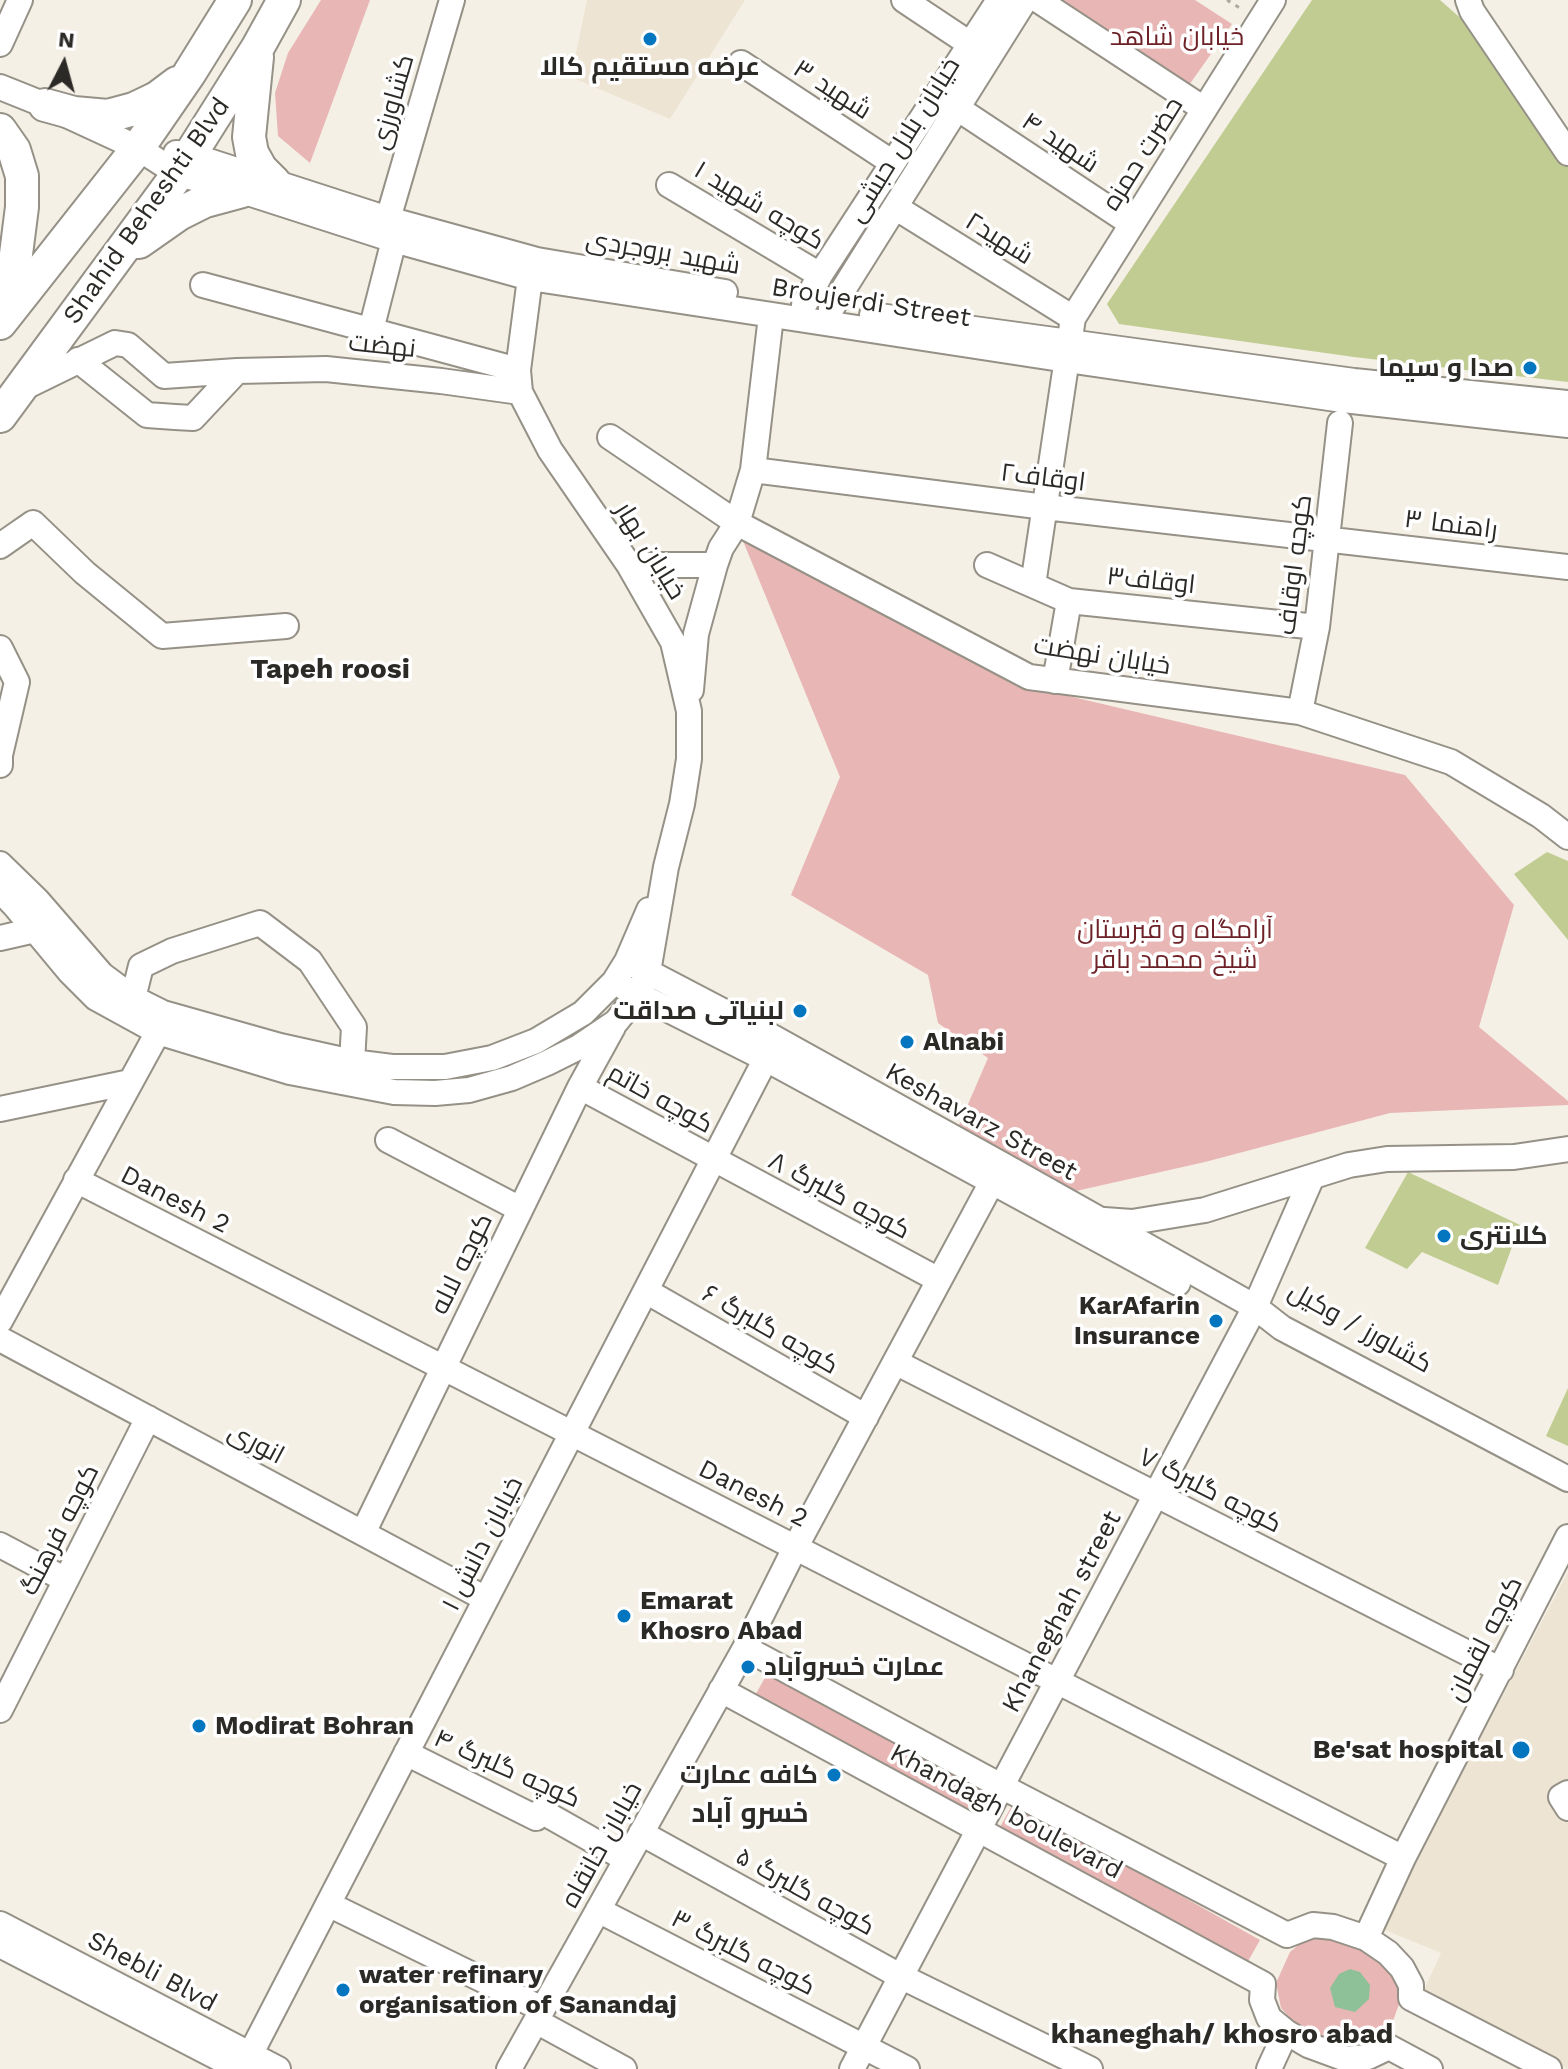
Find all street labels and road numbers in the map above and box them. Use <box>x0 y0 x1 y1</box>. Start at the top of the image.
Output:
street label: کشاورزی <box>365 51 421 153</box>
street label: خیابان بلال حبشی <box>841 52 967 228</box>
street label: شهید ۳ <box>787 53 877 127</box>
street label: Shahid Beheshti Blvd <box>57 92 237 330</box>
street label: حضرت حمزه <box>1096 92 1190 216</box>
street label: شهید ۴ <box>1015 106 1105 180</box>
street label: کوچه شهید ۱ <box>688 155 830 257</box>
street label: شهید۲ <box>959 206 1039 272</box>
street label: شهید بروجردی <box>583 224 743 282</box>
street label: Broujerdi Street <box>769 272 973 334</box>
street label: نهضت <box>347 327 417 365</box>
street label: اوقاف۲ <box>999 457 1087 499</box>
street label: کوچه اوقاف <box>1271 493 1319 637</box>
street label: خیابان بهار <box>608 496 692 606</box>
street label: راهنما ۳ <box>1403 504 1499 546</box>
street label: اوقاف۳ <box>1105 561 1197 601</box>
street label: خیابان نهضت <box>1031 630 1173 682</box>
street label: Keshavarz Street <box>880 1056 1082 1188</box>
street label: کوچه خاتم <box>602 1057 718 1141</box>
street label: کوچه گلبرگ ۸ <box>763 1146 915 1246</box>
street label: Danesh 2 <box>115 1159 235 1241</box>
street label: کوچه لاله <box>424 1208 500 1320</box>
street label: کشاورز / وکیل <box>1283 1276 1437 1380</box>
street label: کوچه گلبرگ ۶ <box>696 1278 844 1382</box>
street label: انوری <box>223 1416 289 1472</box>
street label: کوچه گلبرگ ۷ <box>1133 1442 1287 1540</box>
street label: Danesh 2 <box>693 1453 813 1535</box>
street label: کوچه فرهنگ <box>14 1459 106 1601</box>
street label: خیابان دانش ۱ <box>436 1472 530 1616</box>
street label: Khaneghah street <box>996 1506 1128 1718</box>
street label: کوچه لقمان <box>1440 1571 1530 1707</box>
street label: کوچه گلبرگ ۴ <box>429 1723 585 1815</box>
street label: Khandagh boulevard <box>884 1737 1128 1887</box>
street label: خیابان خانقاه <box>555 1777 649 1913</box>
street label: کوچه گلبرگ ۵ <box>730 1841 880 1943</box>
street label: کوچه گلبرگ ۳ <box>666 1903 820 2003</box>
street label: Shebli Blvd <box>82 1925 222 2019</box>

